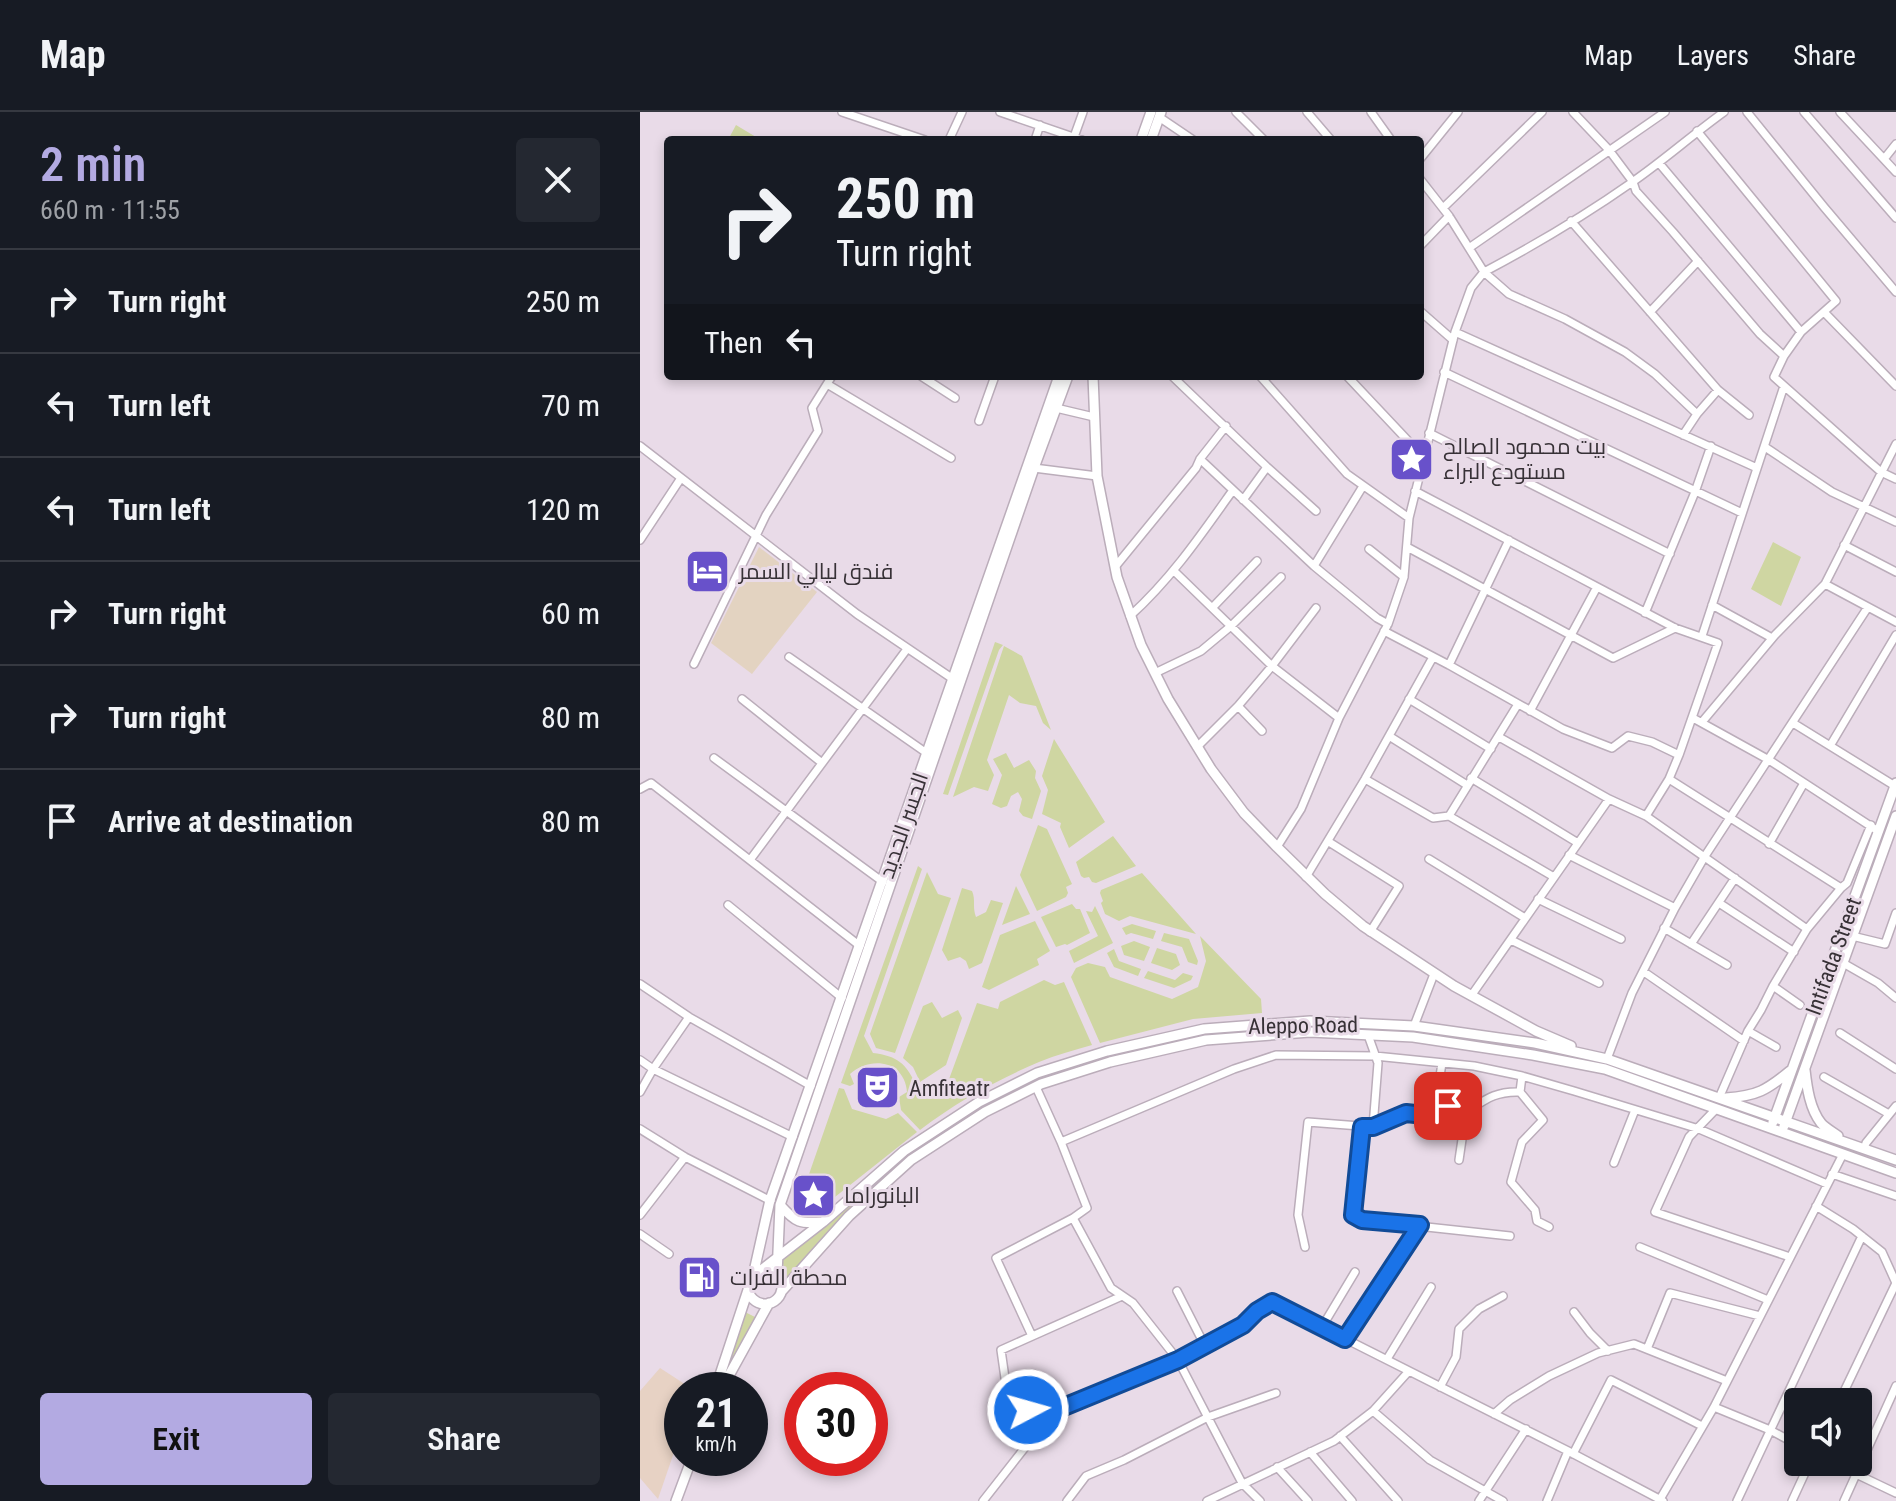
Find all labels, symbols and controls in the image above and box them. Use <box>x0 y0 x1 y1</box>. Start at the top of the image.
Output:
text: Map <box>40 33 106 77</box>
text: Map <box>1584 39 1633 72</box>
text: Layers <box>1677 39 1749 72</box>
text: Share <box>1793 39 1856 72</box>
text: 2 min <box>40 136 146 193</box>
button: close <box>516 138 600 222</box>
text: 250 m <box>836 166 975 232</box>
icon: right <box>704 168 808 272</box>
text: 660 m · 11:55 <box>40 195 180 225</box>
text: Turn right <box>836 233 972 275</box>
icon: right <box>40 279 84 323</box>
text: Turn right <box>108 284 226 319</box>
text: 250 m <box>526 284 600 319</box>
icon: left <box>779 320 823 364</box>
text: Then <box>704 325 763 360</box>
icon: left <box>40 383 84 427</box>
text: Turn left <box>108 388 211 423</box>
text: 70 m <box>541 388 600 423</box>
place label: بيت محمود الصالح مستودع البراء <box>1443 434 1606 486</box>
place icon: بيت محمود الصالح مستودع البراء <box>1388 435 1436 483</box>
icon: left <box>40 487 84 531</box>
text: Turn left <box>108 492 211 527</box>
text: 120 m <box>526 492 600 527</box>
hotel icon: فندق ليالي السمر <box>684 547 732 595</box>
place label: فندق ليالي السمر <box>737 559 893 588</box>
icon: right <box>40 591 84 635</box>
text: Turn right <box>108 596 226 631</box>
text: 60 m <box>541 596 600 631</box>
icon: right <box>40 695 84 739</box>
text: Turn right <box>108 700 226 735</box>
text: 80 m <box>541 700 600 735</box>
street label: الجسر الجديد <box>874 769 933 881</box>
icon: arrive <box>40 799 84 843</box>
text: Arrive at destination <box>108 804 353 839</box>
text: 80 m <box>541 804 600 839</box>
street label: Intifada Street <box>1801 894 1866 1018</box>
street label: Aleppo Road <box>1248 1012 1358 1039</box>
theatre icon: Amfiteatr <box>854 1064 902 1112</box>
pin <box>1414 1072 1482 1140</box>
place label: Amfiteatr <box>909 1076 990 1101</box>
icon: arrive <box>1426 1084 1470 1128</box>
place icon: البانوراما <box>789 1171 837 1219</box>
place label: البانوراما <box>844 1183 920 1208</box>
fuel station icon: محطة الفرات <box>675 1253 723 1301</box>
place label: محطة الفرات <box>730 1265 848 1290</box>
position arrow <box>986 1368 1070 1452</box>
speed limit sign: 30 <box>784 1372 888 1476</box>
map controls <box>1784 1388 1872 1476</box>
button: sound <box>1784 1388 1872 1476</box>
text: 21 <box>696 1390 736 1437</box>
button: Exit <box>40 1393 312 1485</box>
button: Share <box>328 1393 600 1485</box>
text: km/h <box>695 1432 737 1456</box>

